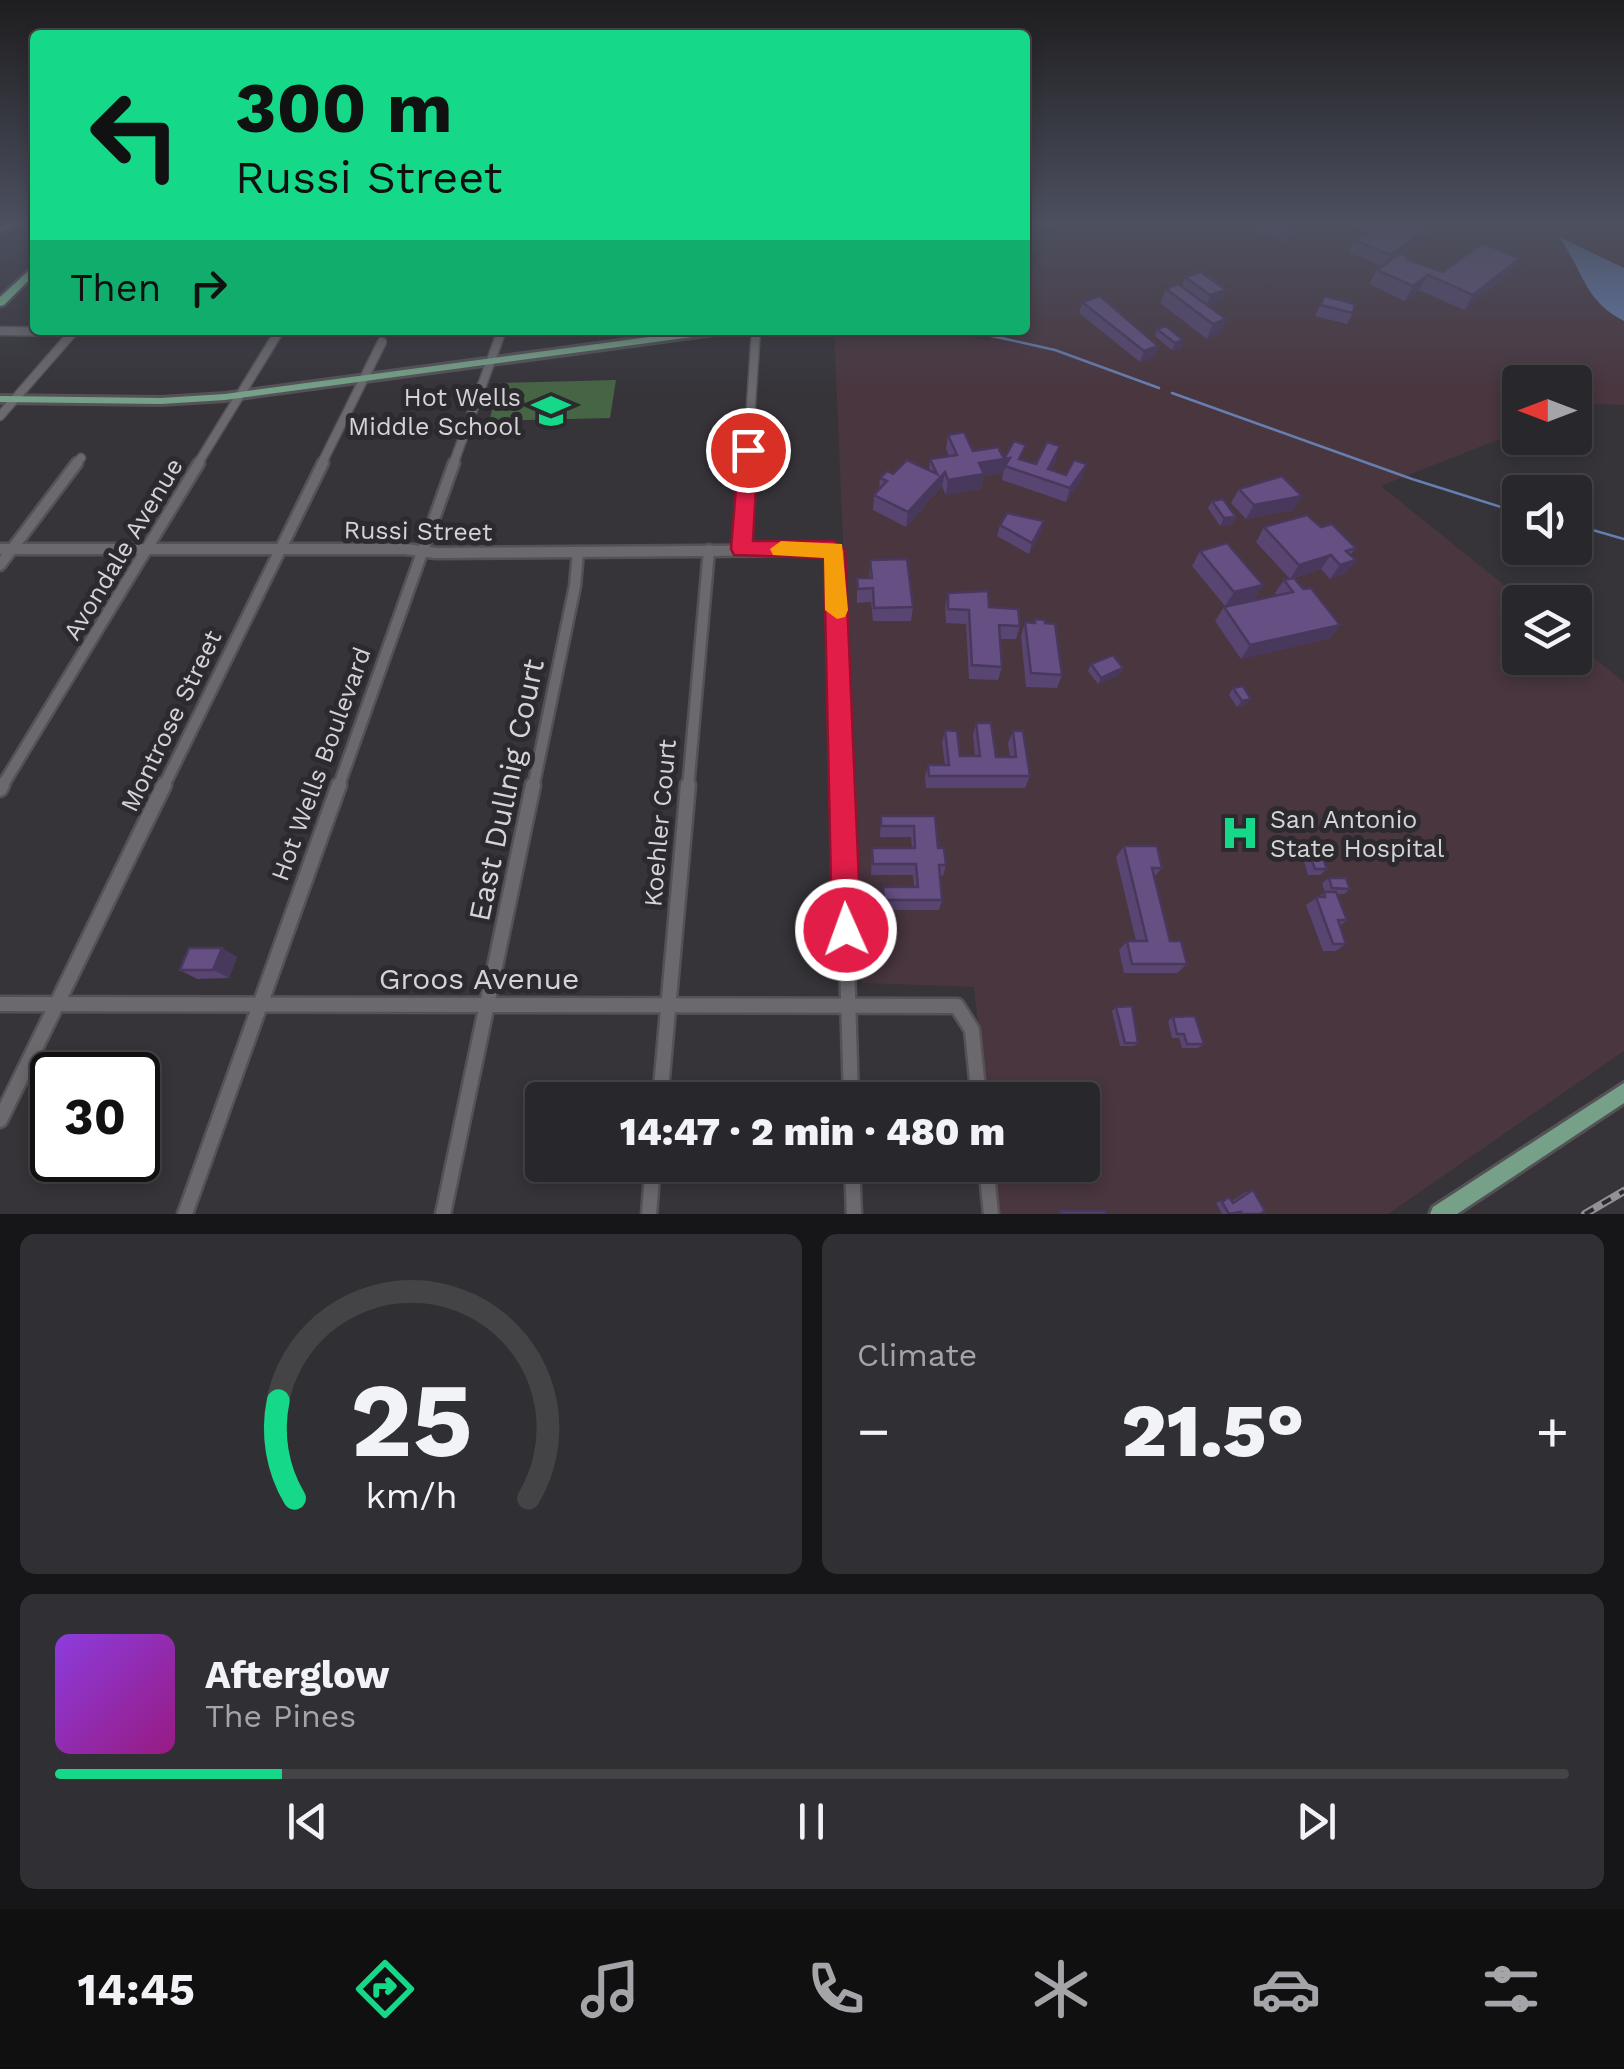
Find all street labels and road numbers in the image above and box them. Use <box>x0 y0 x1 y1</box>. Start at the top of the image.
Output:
street label: Avondale Avenue <box>57 453 189 645</box>
street label: Russi Street <box>343 515 493 547</box>
street label: Montrose Street <box>115 625 228 816</box>
street label: Hot Wells Boulevard <box>265 643 377 885</box>
street label: East Dullnig Court <box>461 655 551 924</box>
street label: Koehler Court <box>638 738 682 908</box>
street label: Groos Avenue <box>379 961 579 996</box>

